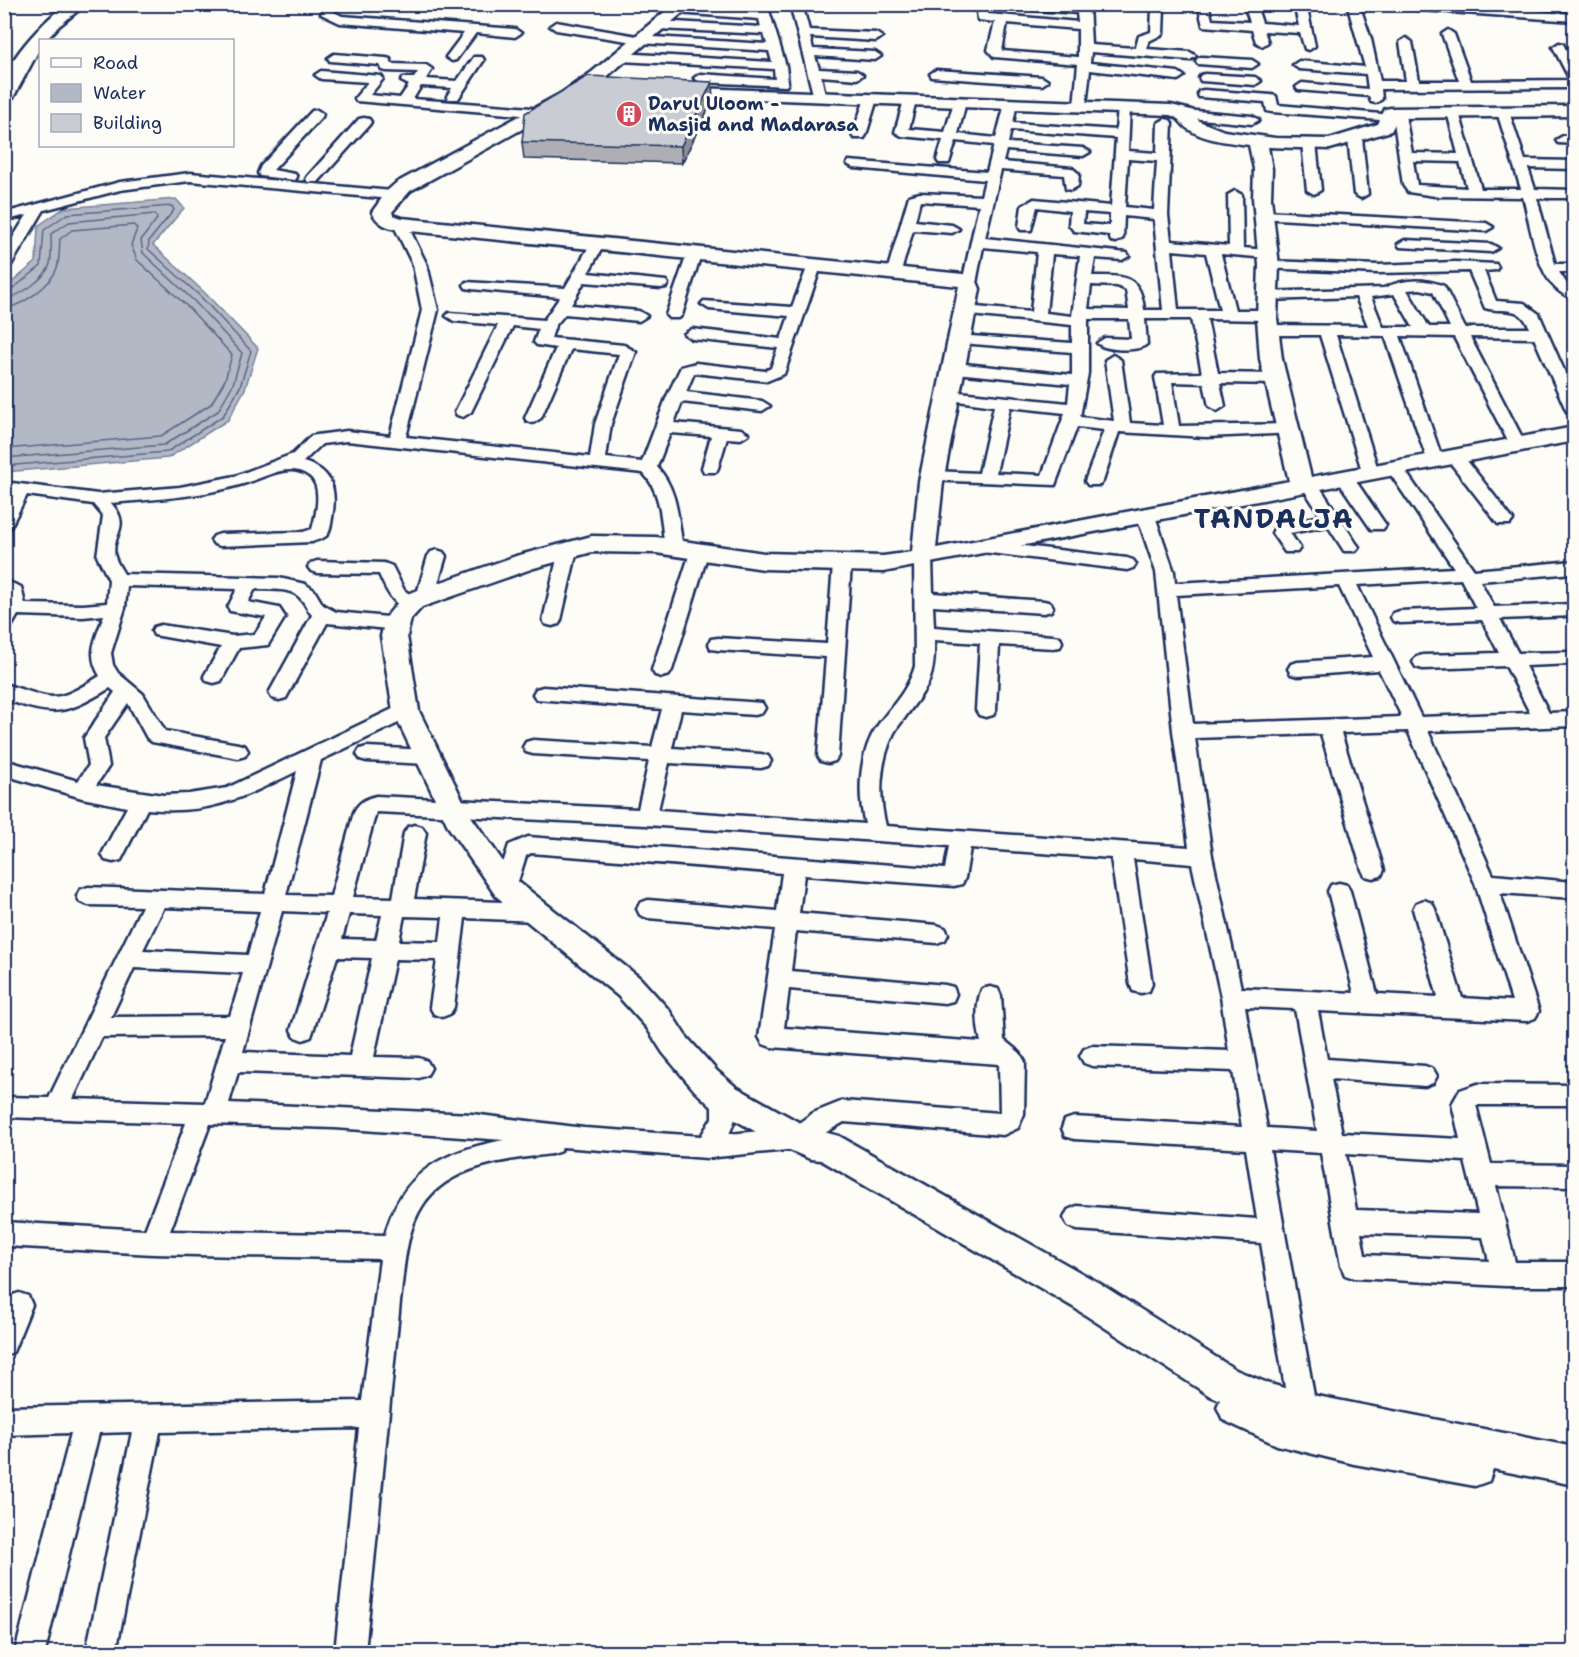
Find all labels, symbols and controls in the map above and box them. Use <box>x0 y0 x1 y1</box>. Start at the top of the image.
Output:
legend <box>39 39 234 147</box>
text: Road <box>93 51 138 75</box>
text: Water <box>93 81 146 105</box>
place label: Darul Uloom - Masjid and Madarasa <box>648 92 859 137</box>
building icon: Darul Uloom - Masjid and Madarasa <box>614 99 644 129</box>
text: Building <box>93 111 162 135</box>
district label: TANDALJA <box>1194 500 1354 537</box>

